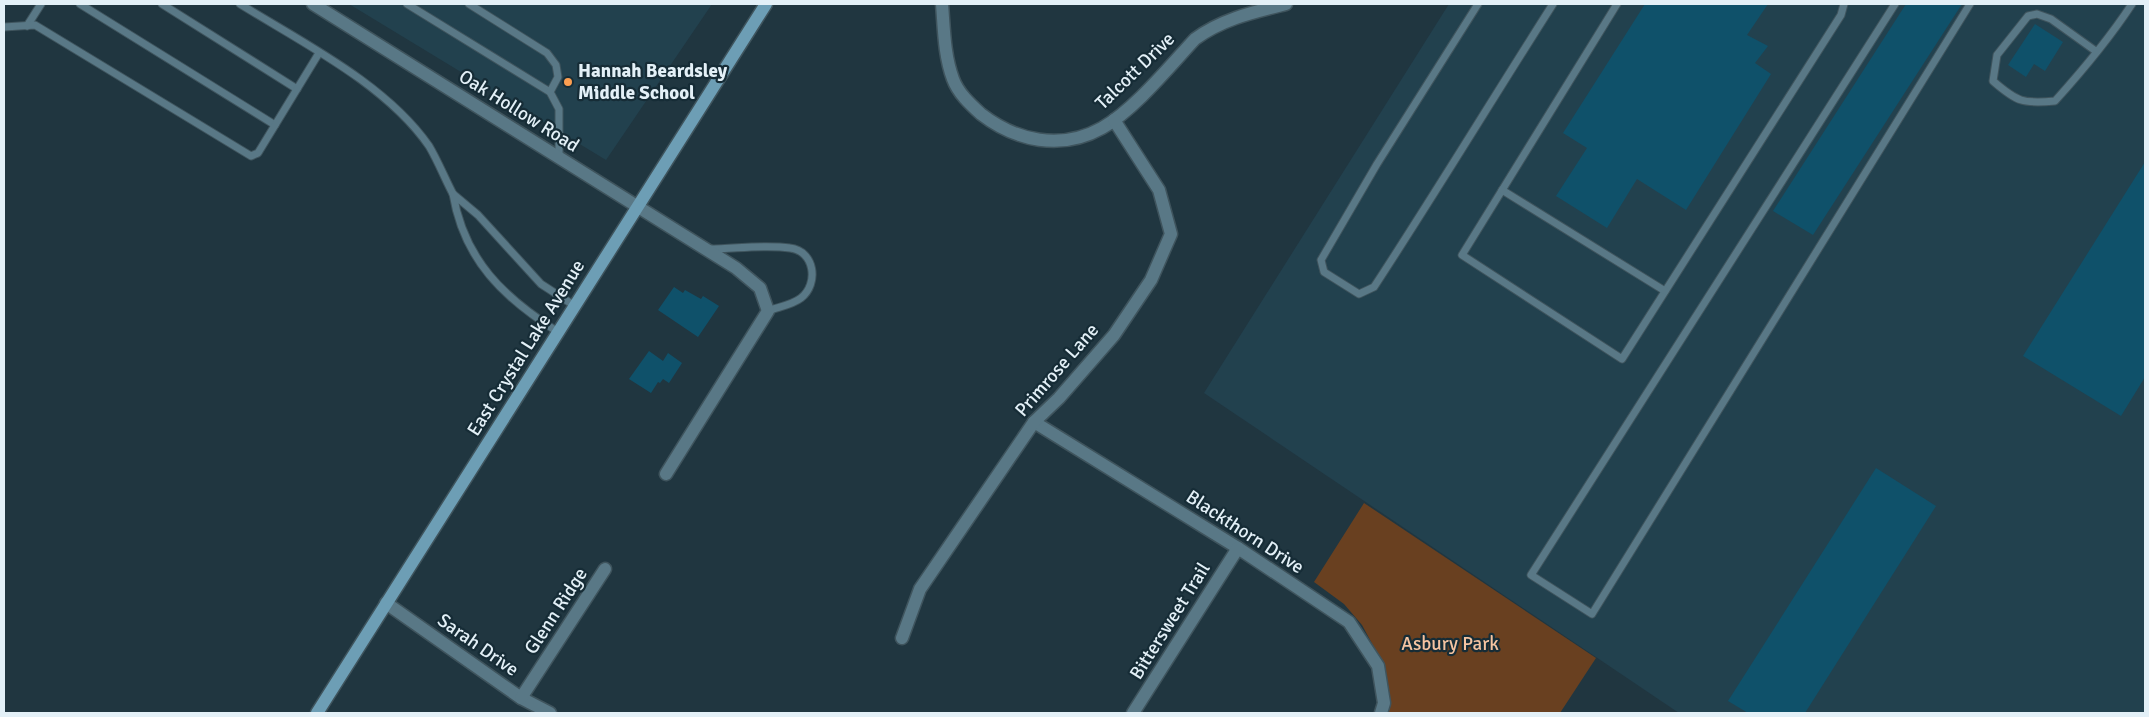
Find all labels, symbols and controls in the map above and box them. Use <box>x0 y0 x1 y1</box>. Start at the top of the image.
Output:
street label: Talcott Drive <box>1090 27 1180 115</box>
place label: Hannah Beardsley Middle School <box>578 59 728 105</box>
street label: Oak Hollow Road <box>454 64 584 158</box>
marker: Hannah Beardsley Middle School <box>562 76 574 88</box>
street label: East Crystal Lake Avenue <box>462 255 590 441</box>
street label: Primrose Lane <box>1010 318 1104 422</box>
street label: Blackthorn Drive <box>1181 485 1309 579</box>
street label: Bittersweet Trail <box>1124 558 1216 684</box>
street label: Glenn Ridge <box>519 563 593 659</box>
street label: Sarah Drive <box>433 608 523 682</box>
park label: Asbury Park <box>1401 632 1499 656</box>

